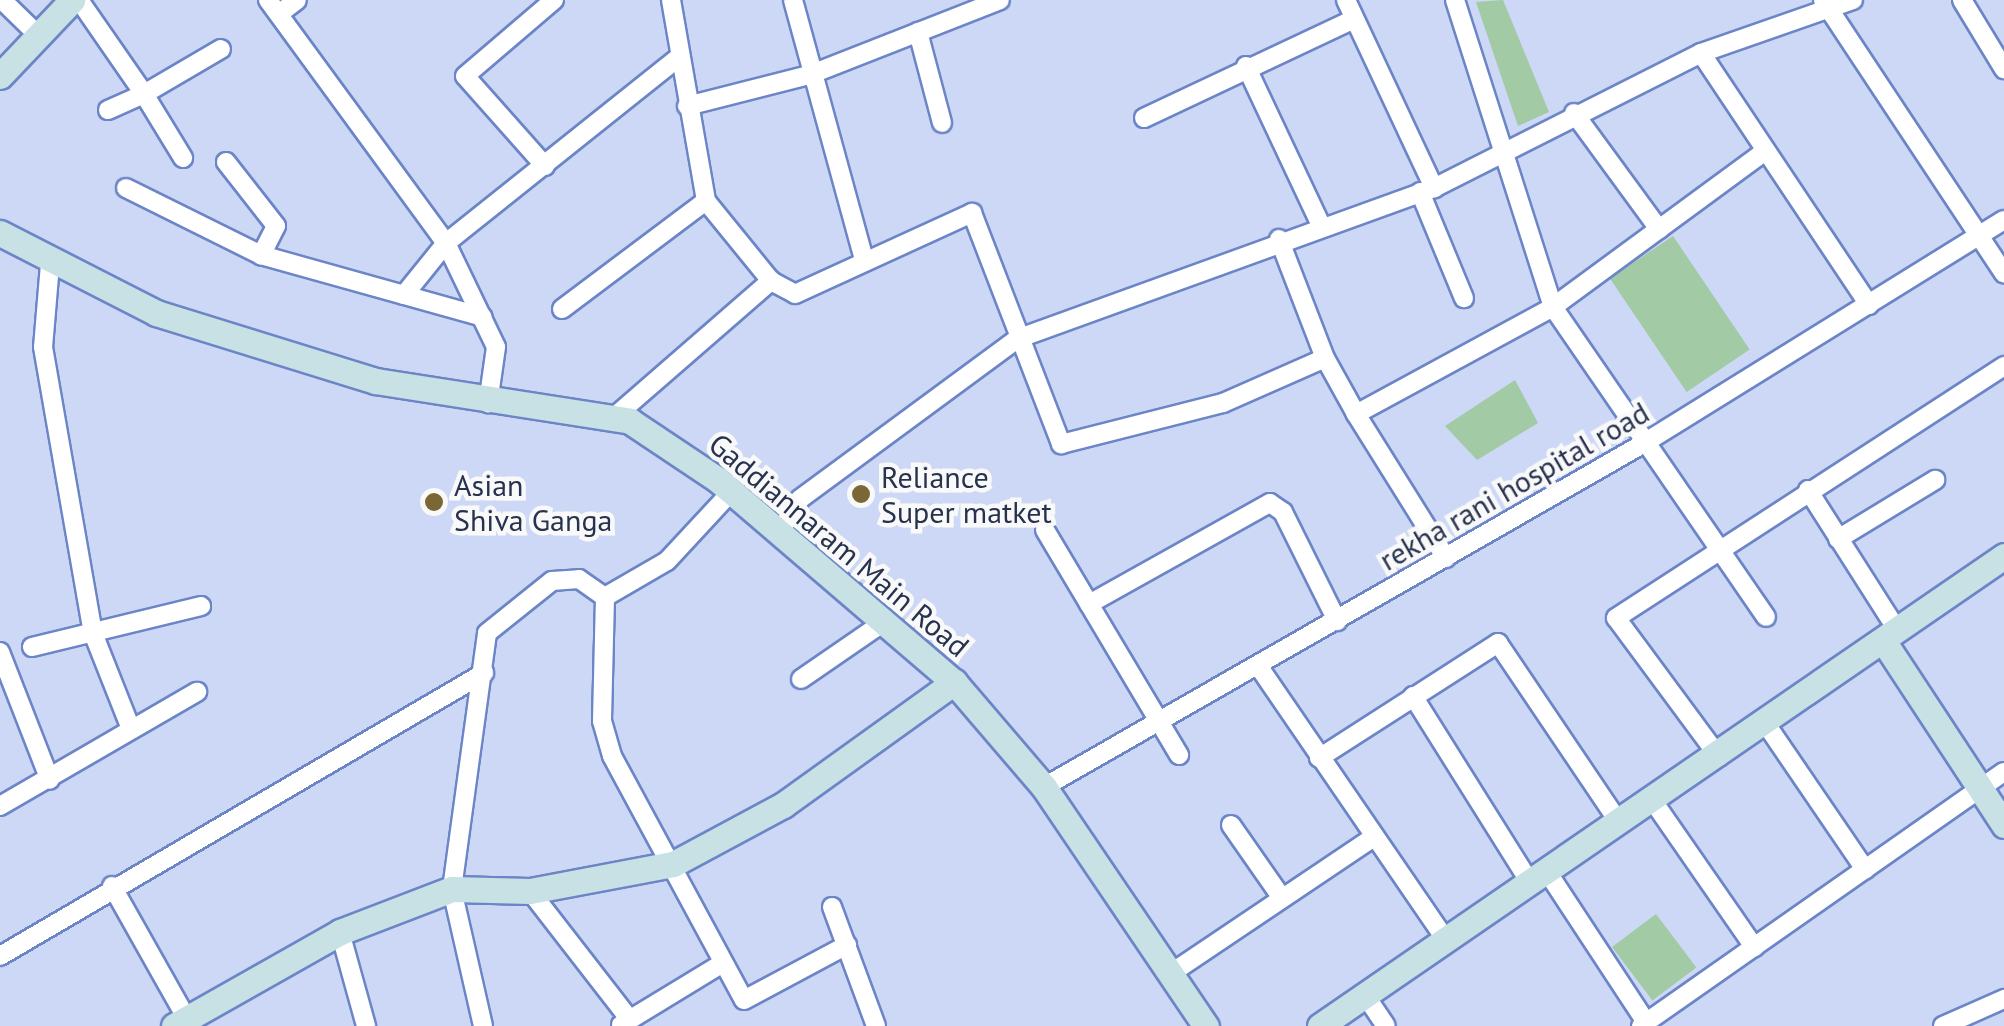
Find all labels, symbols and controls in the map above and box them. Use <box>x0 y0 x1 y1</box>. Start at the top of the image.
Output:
street label: rekha rani hospital road <box>1373 394 1655 578</box>
street label: Gaddiannaram Main Road <box>702 426 976 664</box>
place label: Reliance Super matket <box>881 459 1052 530</box>
place label: Asian Shiva Ganga <box>454 467 612 538</box>
marker: Reliance Super matket <box>850 483 872 505</box>
marker: Asian Shiva Ganga <box>423 491 445 513</box>

